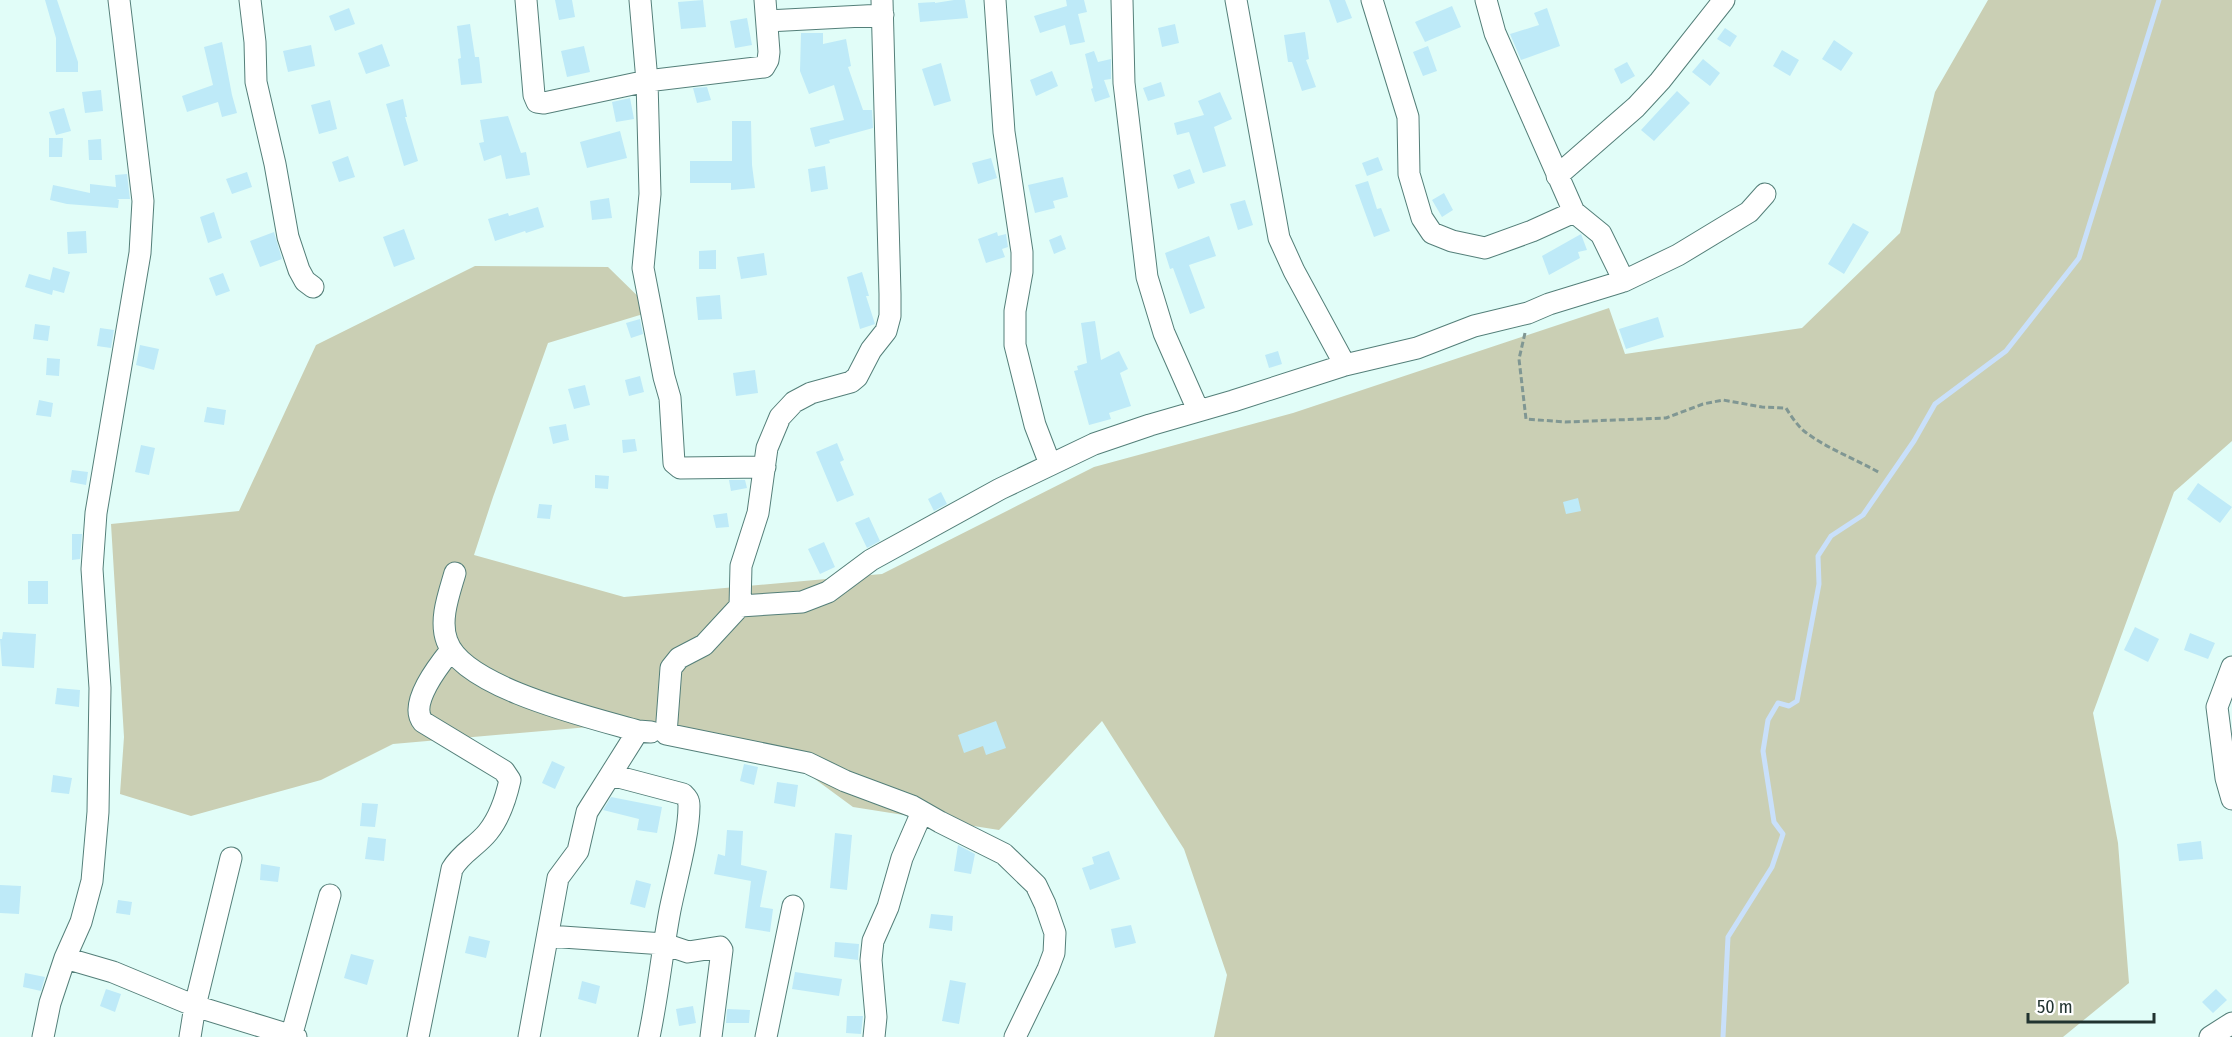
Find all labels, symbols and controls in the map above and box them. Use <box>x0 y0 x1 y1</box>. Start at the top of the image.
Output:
scale bar <box>2028 986 2154 1024</box>
text: 50 m <box>2037 996 2073 1018</box>

